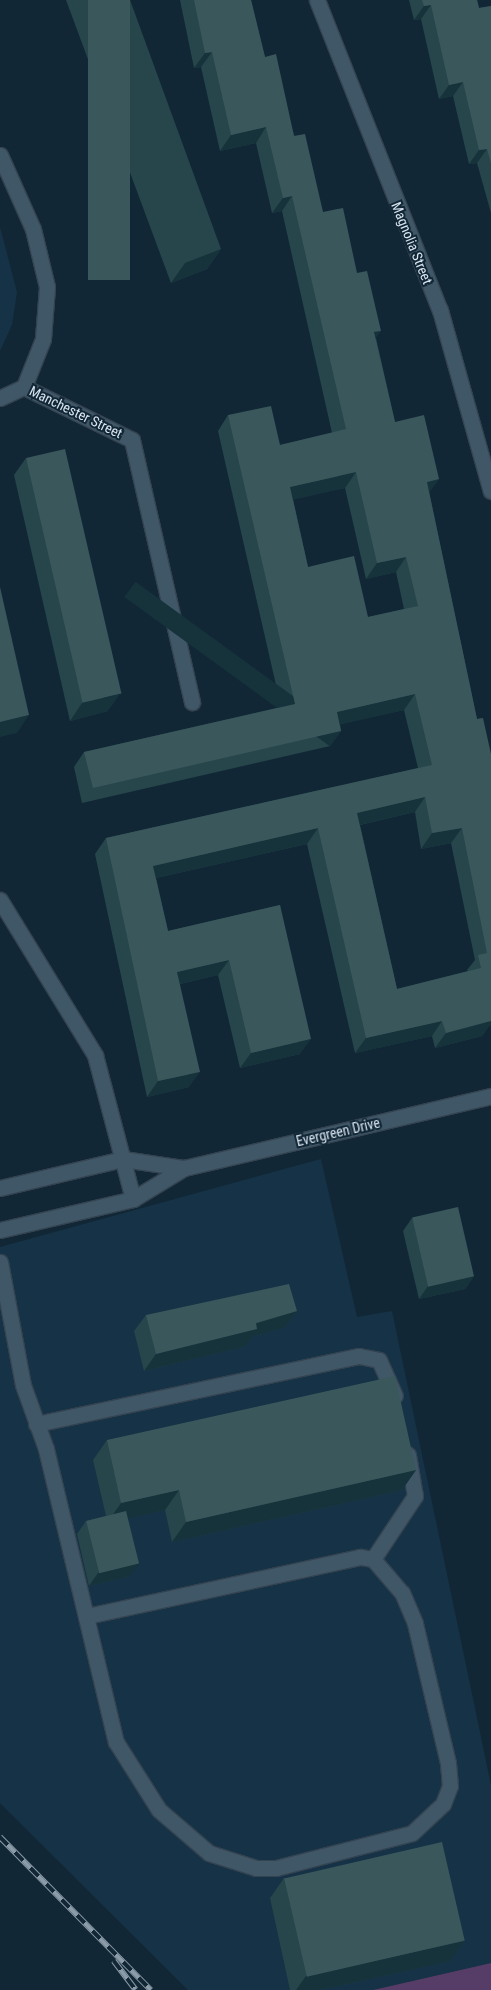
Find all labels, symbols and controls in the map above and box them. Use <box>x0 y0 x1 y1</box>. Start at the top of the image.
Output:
street label: Magnolia Street <box>388 199 436 287</box>
street label: Manchester Street <box>27 382 125 442</box>
street label: Evergreen Drive <box>294 1114 382 1150</box>

